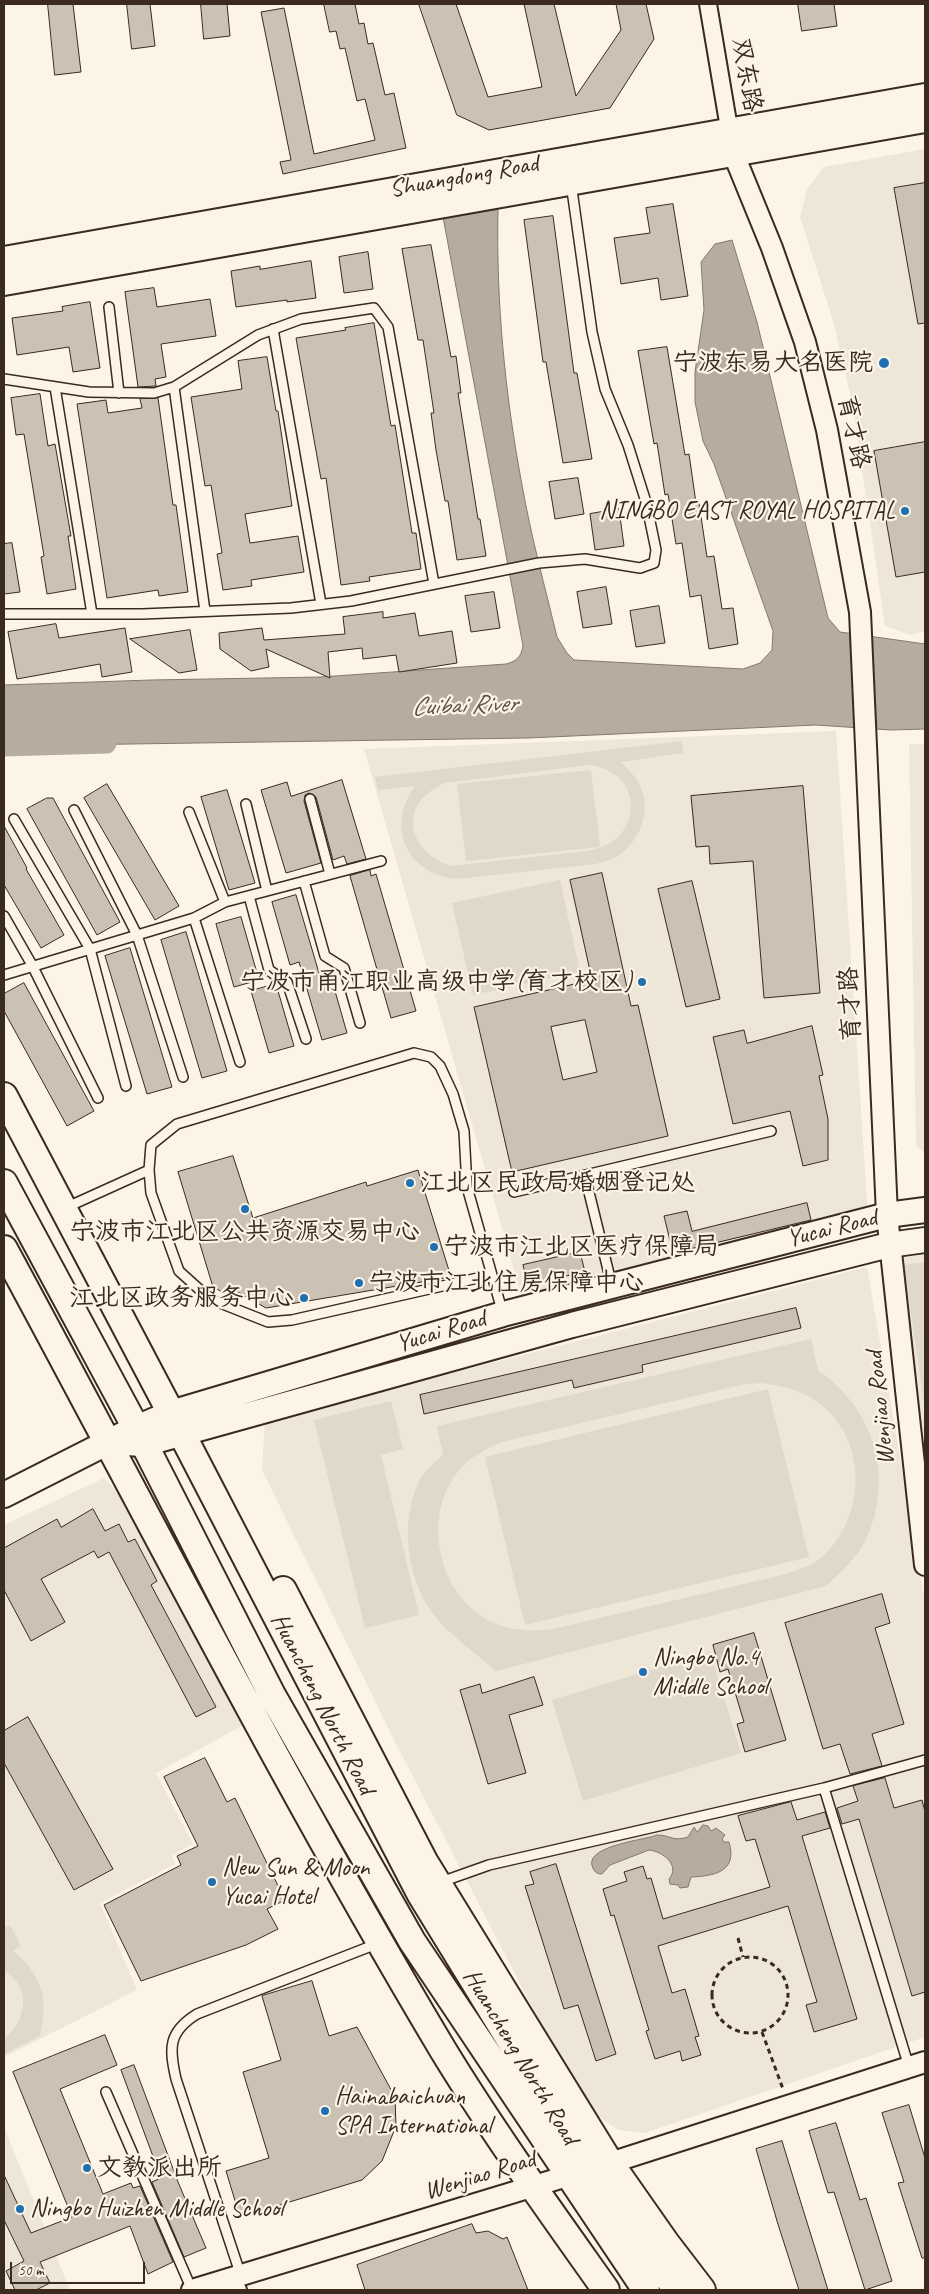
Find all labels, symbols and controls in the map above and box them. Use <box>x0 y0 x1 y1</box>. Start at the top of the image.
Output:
street label: 双东路 <box>725 35 767 115</box>
street label: Shuangdong Road <box>387 149 541 205</box>
place label: 宁波东易大名医院 <box>673 348 873 378</box>
marker: 宁波东易大名医院 <box>877 356 891 370</box>
street label: 育才路 <box>831 392 875 472</box>
place label: NINGBO EAST ROYAL HOSPITAL <box>599 496 895 526</box>
marker: NINGBO EAST ROYAL HOSPITAL <box>899 505 911 517</box>
water label: Cuibai River <box>411 689 517 723</box>
street label: 育才路 <box>834 966 868 1042</box>
place label: 宁波市甬江职业高级中学(育才校区) <box>241 967 632 997</box>
marker: 宁波市甬江职业高级中学(育才校区) <box>636 976 648 988</box>
place label: 江北区民政局婚姻登记处 <box>420 1168 695 1198</box>
marker: 江北区民政局婚姻登记处 <box>404 1177 416 1189</box>
marker: 宁波市江北区公共资源交易中心 <box>239 1203 251 1215</box>
street label: Yucai Road <box>784 1203 880 1255</box>
place label: 宁波市江北区公共资源交易中心 <box>70 1217 420 1247</box>
place label: 宁波市江北区医疗保障局 <box>444 1232 719 1262</box>
marker: 宁波市江北区医疗保障局 <box>428 1241 440 1253</box>
place label: 宁波市江北住房保障中心 <box>369 1268 644 1298</box>
marker: 宁波市江北住房保障中心 <box>353 1277 365 1289</box>
place label: 江北区政务服务中心 <box>69 1283 294 1313</box>
marker: 江北区政务服务中心 <box>298 1292 310 1304</box>
street label: Yucai Road <box>393 1304 489 1360</box>
street label: Wenjiao Road <box>860 1350 902 1466</box>
street label: Huancheng North Road <box>263 1608 381 1800</box>
place label: Ningbo No.4 Middle School <box>653 1643 768 1702</box>
marker: Ningbo No.4 Middle School <box>637 1666 649 1678</box>
place label: New Sun & Moon Yucai Hotel <box>222 1853 370 1912</box>
marker: New Sun & Moon Yucai Hotel <box>206 1876 218 1888</box>
street label: Huancheng North Road <box>456 1964 584 2150</box>
place label: Hainabaichuan SPA International <box>335 2082 491 2141</box>
marker: Hainabaichuan SPA International <box>319 2105 331 2117</box>
street label: Wenjiao Road <box>421 2145 539 2207</box>
place label: 文教派出所 <box>97 2153 222 2183</box>
marker: 文教派出所 <box>81 2162 93 2174</box>
place label: Ningbo Huizhen Middle School <box>30 2194 283 2224</box>
marker: Ningbo Huizhen Middle School <box>14 2203 26 2215</box>
scale bar <box>12 2252 148 2284</box>
text: 50 m <box>18 2261 44 2280</box>

